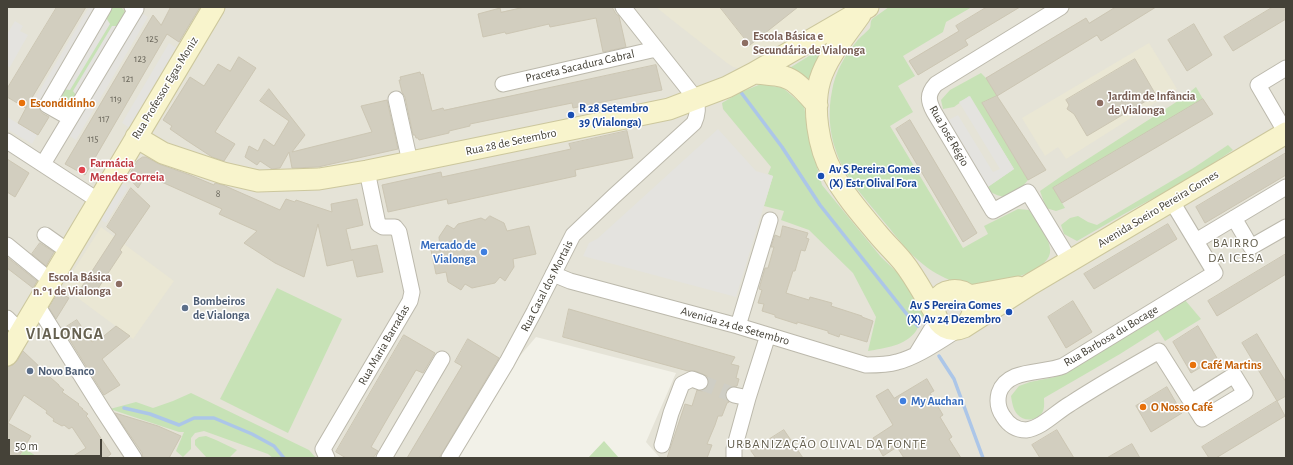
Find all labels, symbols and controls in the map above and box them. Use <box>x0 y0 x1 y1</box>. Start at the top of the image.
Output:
place label: Escola Básica e Secundária de Vialonga <box>753 29 865 57</box>
house number: 125 <box>146 33 158 45</box>
street label: Rua Professor Egas Moniz <box>129 34 201 142</box>
marker: Escola Básica e Secundária de Vialonga <box>740 38 750 48</box>
street label: Praceta Sacadura Cabral <box>524 46 636 86</box>
house number: 123 <box>134 53 146 65</box>
house number: 121 <box>122 73 134 85</box>
place label: Jardim de Infância de Vialonga <box>1108 89 1196 117</box>
house number: 119 <box>110 93 122 105</box>
place label: Escondidinho <box>30 96 95 110</box>
marker: Escondidinho <box>17 98 27 108</box>
marker: Jardim de Infância de Vialonga <box>1095 98 1105 108</box>
place label: R 28 Setembro 39 (Vialonga) <box>579 101 648 129</box>
street label: Rua José Régio <box>926 103 972 169</box>
marker: R 28 Setembro 39 (Vialonga) <box>566 110 576 120</box>
house number: 117 <box>98 113 110 125</box>
street label: Rua 28 de Setembro <box>464 125 558 159</box>
house number: 115 <box>87 133 99 145</box>
place label: Farmácia Mendes Correia <box>90 156 165 184</box>
place label: Av S Pereira Gomes (X) Estr Olival Fora <box>829 162 920 190</box>
marker: Farmácia Mendes Correia <box>77 165 87 175</box>
street label: Avenida Soeiro Pereira Gomes <box>1095 167 1221 251</box>
marker: Av S Pereira Gomes (X) Estr Olival Fora <box>816 171 826 181</box>
house number: 8 <box>216 188 220 200</box>
district label: BAIRRO DA ICESA <box>1208 235 1264 266</box>
place label: Mercado de Vialonga <box>420 238 476 266</box>
street label: Rua Casal dos Mortais <box>518 238 576 334</box>
marker: Mercado de Vialonga <box>479 247 489 257</box>
place label: Escola Básica n.º 1 de Vialonga <box>33 270 111 298</box>
marker: Escola Básica n.º 1 de Vialonga <box>114 279 124 289</box>
place label: Bombeiros de Vialonga <box>193 294 250 322</box>
place label: Av S Pereira Gomes (X) Av 24 Dezembro <box>907 298 1001 326</box>
street label: Rua Maria Barradas <box>355 302 413 388</box>
street label: Rua Barbosa du Bocage <box>1061 302 1161 370</box>
marker: Bombeiros de Vialonga <box>180 303 190 313</box>
street label: Avenida 24 de Setembro <box>679 304 791 348</box>
marker: Av S Pereira Gomes (X) Av 24 Dezembro <box>1004 307 1014 317</box>
district label: VIALONGA <box>26 324 104 344</box>
place label: Café Martins <box>1201 358 1262 372</box>
marker: Café Martins <box>1188 360 1198 370</box>
place label: Novo Banco <box>38 364 94 378</box>
marker: Novo Banco <box>25 366 35 376</box>
place label: My Auchan <box>911 394 964 408</box>
marker: My Auchan <box>898 396 908 406</box>
place label: O Nosso Café <box>1151 400 1213 414</box>
marker: O Nosso Café <box>1138 402 1148 412</box>
scale bar <box>10 431 104 457</box>
district label: URBANIZAÇÃO OLIVAL DA FONTE <box>727 436 927 452</box>
text: 50 m <box>15 440 38 452</box>

